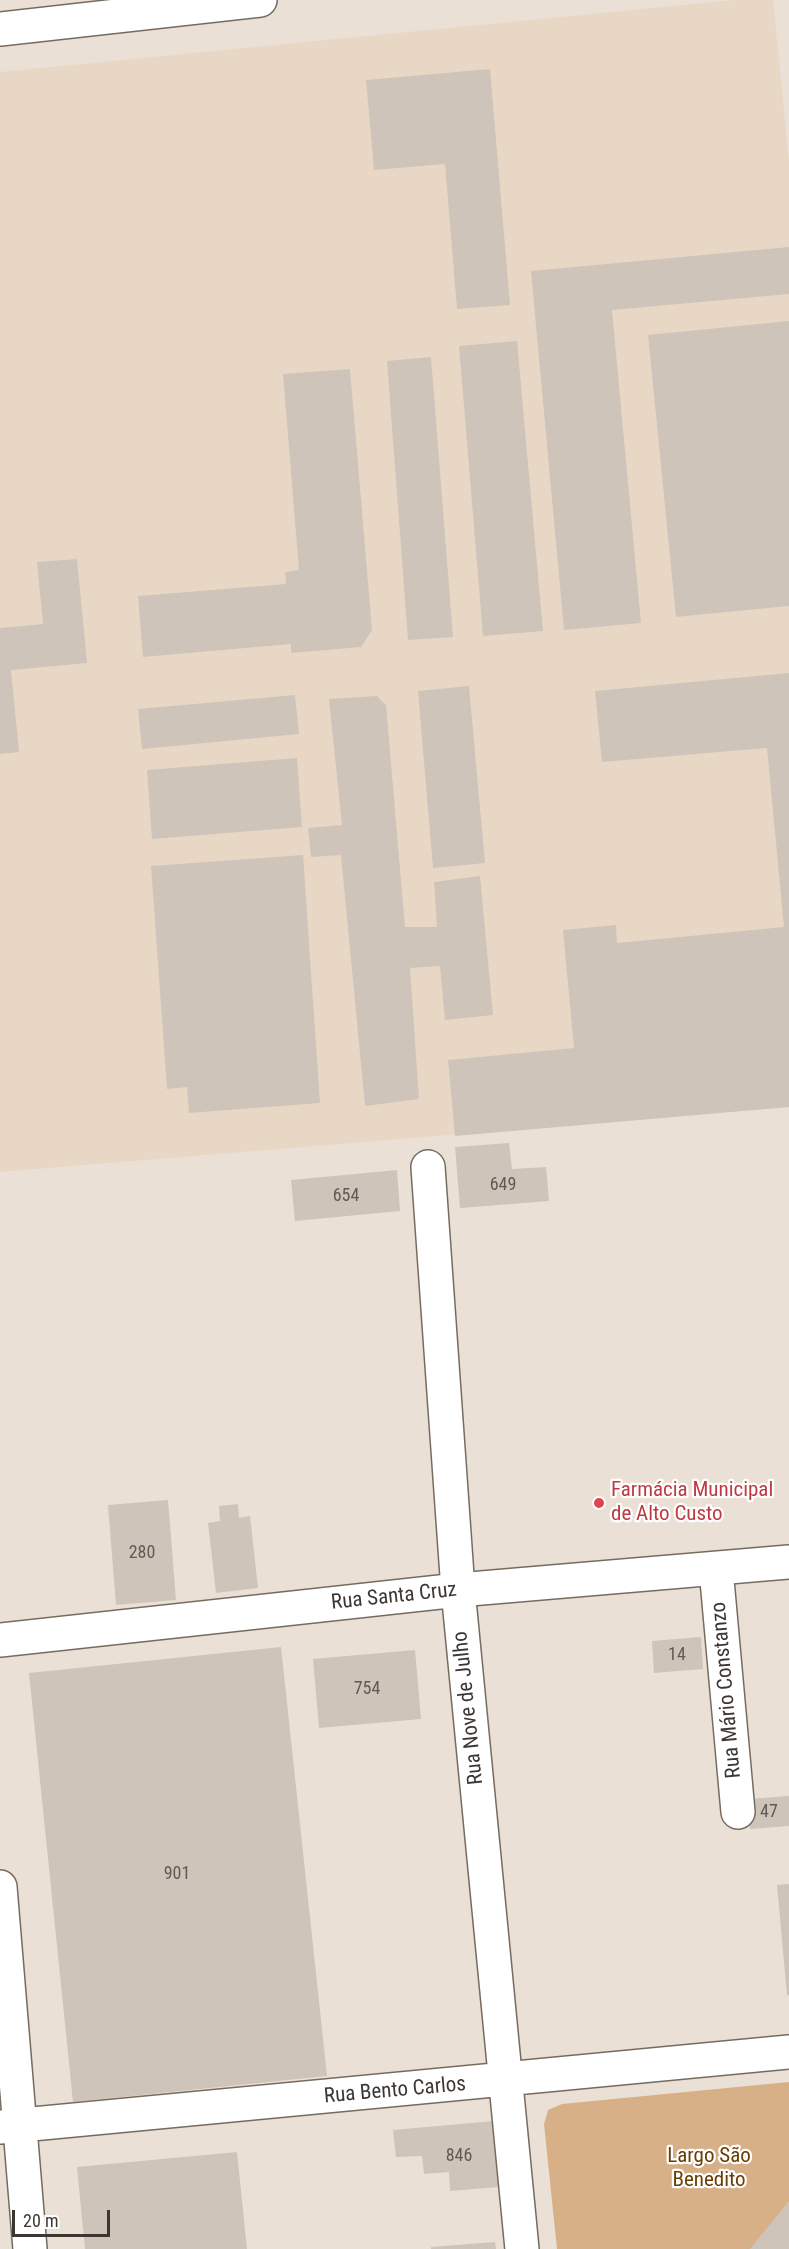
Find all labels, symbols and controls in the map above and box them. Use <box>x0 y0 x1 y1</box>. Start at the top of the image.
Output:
house number: 649 <box>490 1174 516 1196</box>
house number: 654 <box>333 1185 359 1207</box>
place label: Farmácia Municipal de Alto Custo <box>611 1478 773 1528</box>
marker: Farmácia Municipal de Alto Custo <box>592 1496 606 1510</box>
house number: 280 <box>129 1542 155 1564</box>
street label: Rua Santa Cruz <box>330 1578 458 1616</box>
street label: Rua Mário Constanzo <box>707 1601 747 1779</box>
street label: Rua Nove de Julho <box>448 1630 490 1786</box>
house number: 14 <box>668 1644 686 1666</box>
house number: 754 <box>354 1678 380 1700</box>
house number: 47 <box>760 1801 778 1823</box>
house number: 901 <box>164 1863 190 1885</box>
street label: Rua Bento Carlos <box>323 2072 467 2110</box>
park label: Largo São Benedito <box>667 2144 751 2194</box>
house number: 846 <box>446 2145 472 2167</box>
scale bar <box>15 2198 112 2236</box>
text: 20 m <box>23 2210 58 2231</box>

